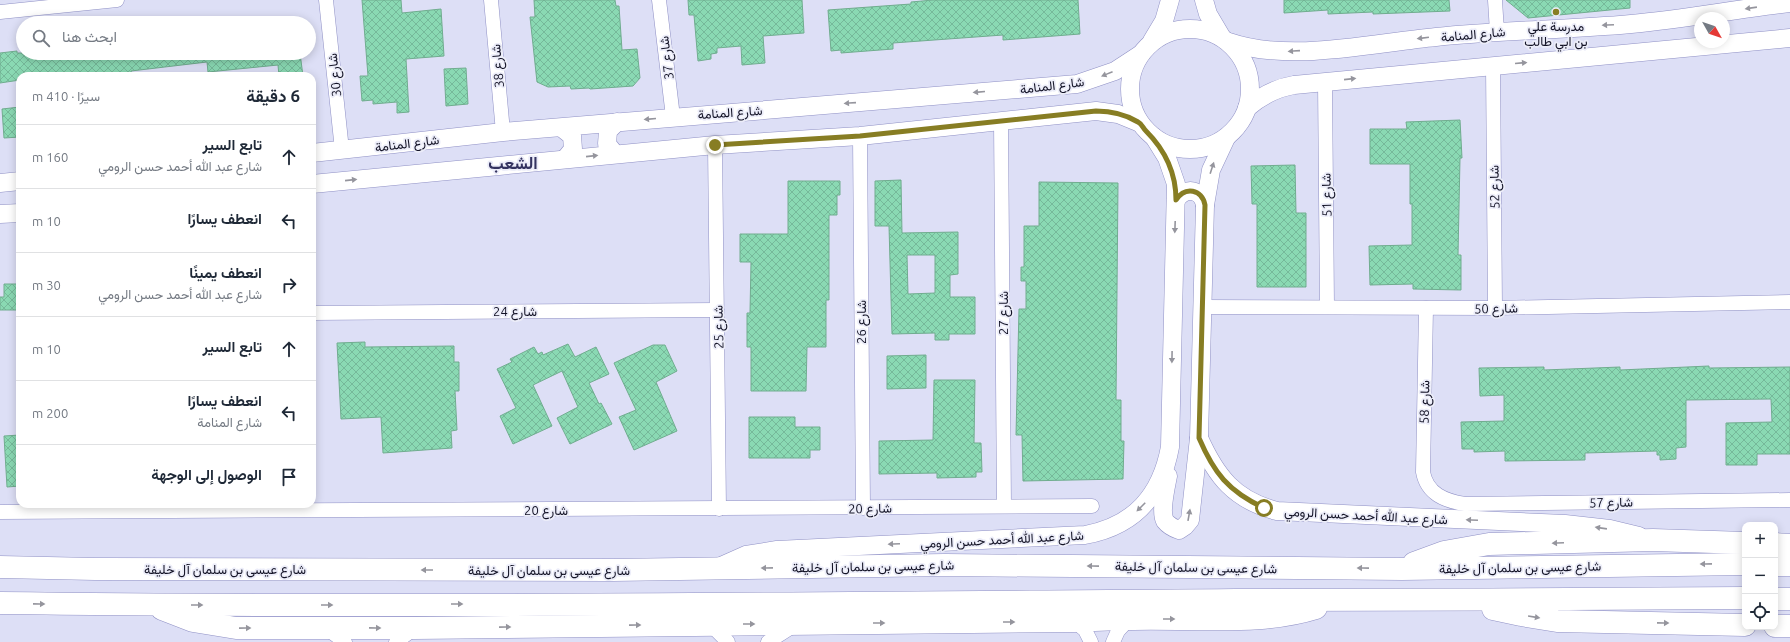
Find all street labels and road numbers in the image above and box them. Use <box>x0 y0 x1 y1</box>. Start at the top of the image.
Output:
street label: شارع المنامة <box>1440 24 1506 47</box>
street label: شارع 37 <box>656 35 679 81</box>
street label: شارع 38 <box>488 43 509 88</box>
street label: شارع 30 <box>325 52 346 98</box>
street label: شارع المنامة <box>1019 74 1085 99</box>
street label: شارع المنامة <box>697 103 763 124</box>
street label: شارع المنامة <box>374 132 440 157</box>
street label: شارع 52 <box>1487 165 1504 209</box>
street label: شارع 51 <box>1319 173 1336 217</box>
street label: شارع 27 <box>996 291 1013 335</box>
street label: شارع 26 <box>854 300 871 344</box>
street label: شارع 50 <box>1474 301 1518 318</box>
street label: شارع 24 <box>493 304 537 321</box>
street label: شارع 25 <box>711 305 728 349</box>
street label: شارع 58 <box>1417 380 1434 424</box>
street label: شارع 57 <box>1589 495 1633 512</box>
street label: شارع 20 <box>848 501 892 518</box>
street label: شارع 20 <box>524 503 568 520</box>
street label: شارع عبد الله أحمد حسن الرومي <box>1284 504 1448 530</box>
street label: شارع عبد الله أحمد حسن الرومي <box>920 528 1084 554</box>
street label: شارع عيسى بن سلمان آل خليفة <box>792 558 954 577</box>
street label: شارع عيسى بن سلمان آل خليفة <box>1115 559 1277 578</box>
street label: شارع عيسى بن سلمان آل خليفة <box>1439 559 1601 578</box>
street label: شارع عيسى بن سلمان آل خليفة <box>144 562 306 579</box>
street label: شارع عيسى بن سلمان آل خليفة <box>468 563 630 580</box>

